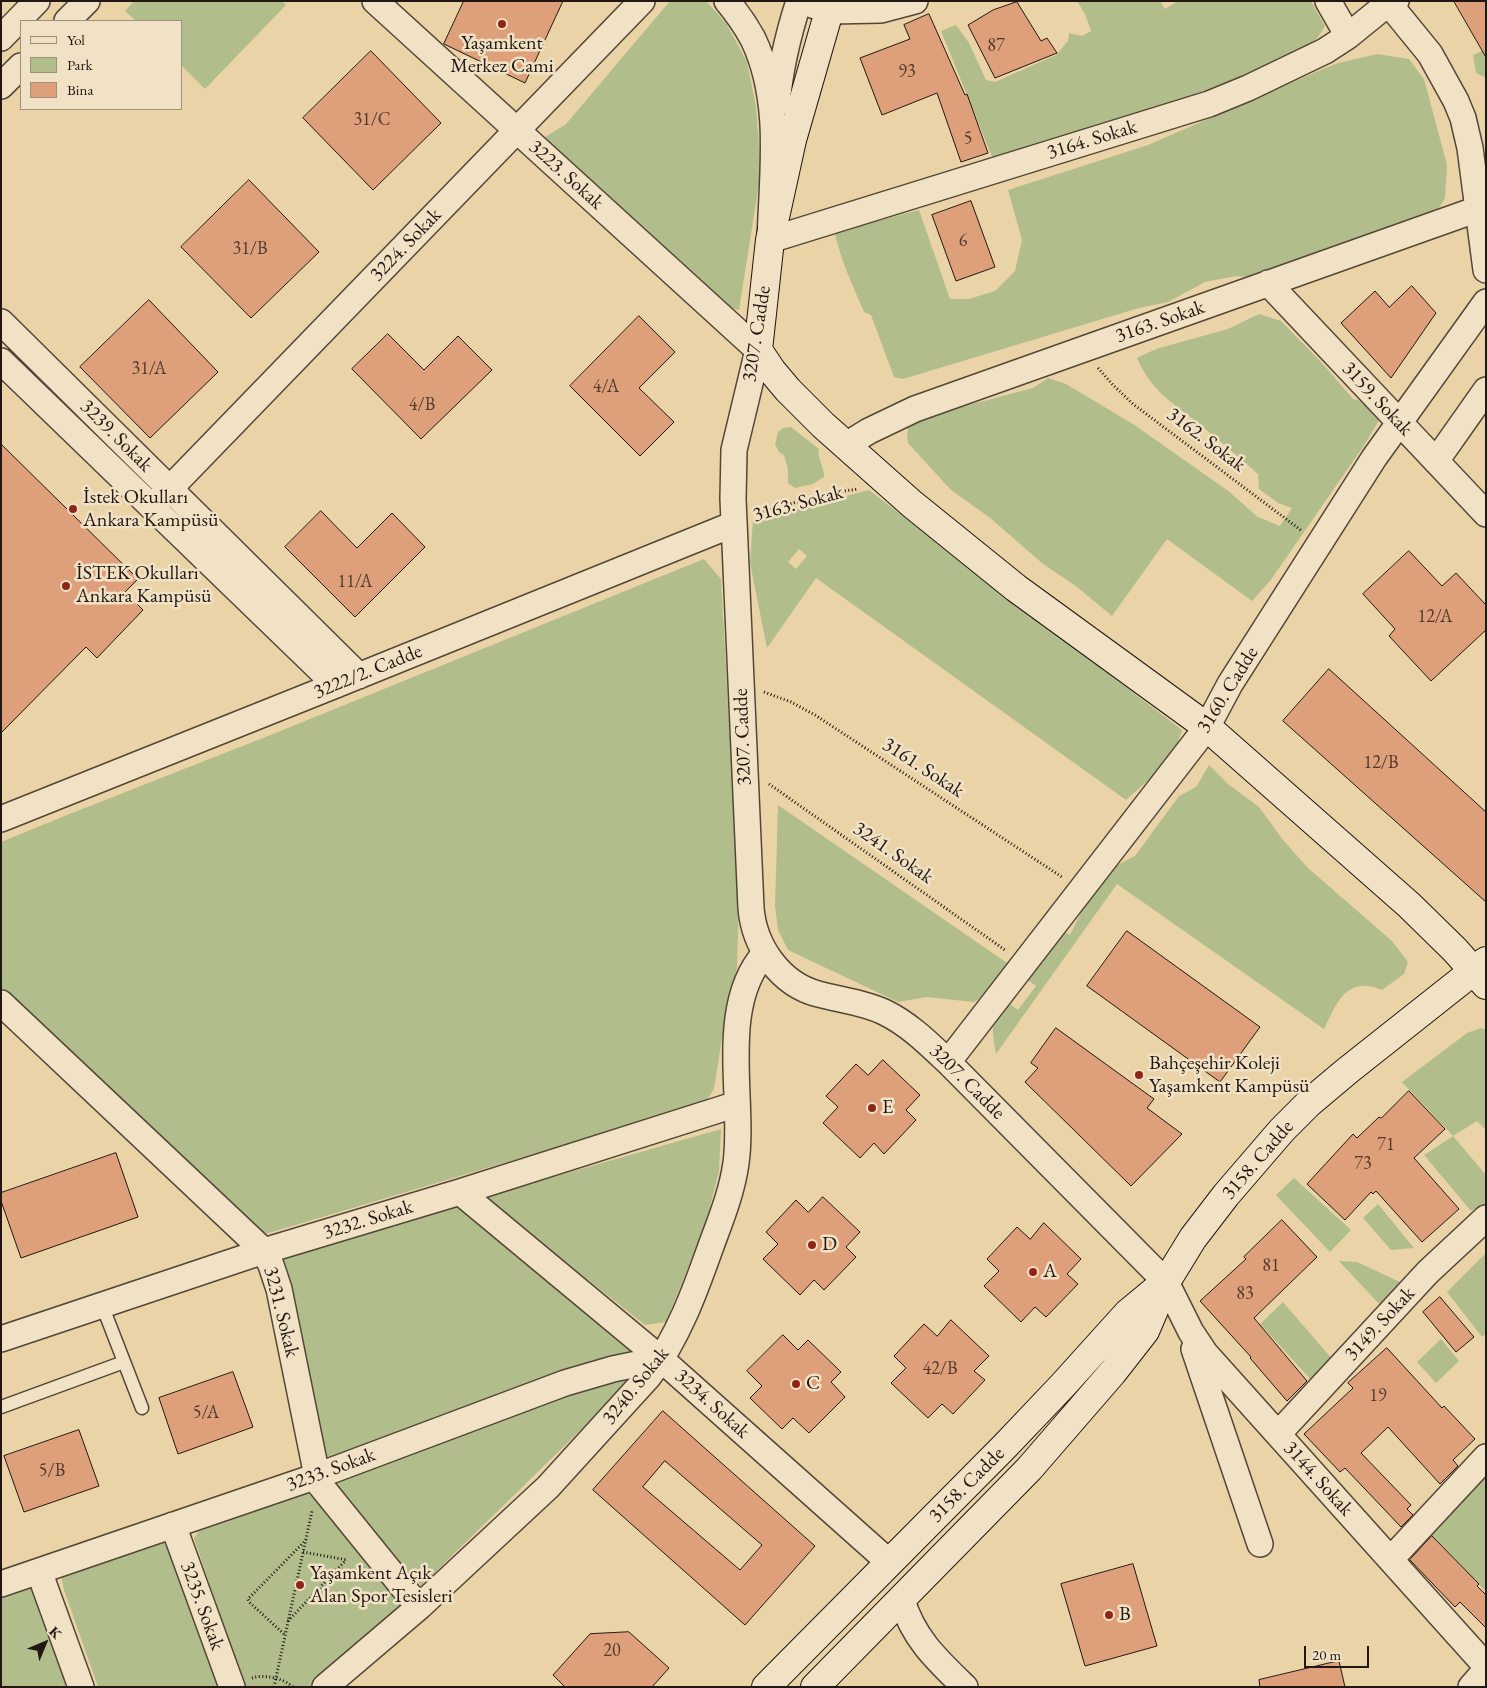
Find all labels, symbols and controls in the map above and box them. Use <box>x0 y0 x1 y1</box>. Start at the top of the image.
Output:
marker: Yaşamkent Merkez Cami <box>496 18 508 30</box>
legend <box>20 20 182 110</box>
text: Yol <box>67 30 85 49</box>
place label: Yaşamkent Merkez Cami <box>450 32 554 79</box>
house number: 87 <box>987 35 1005 57</box>
text: Park <box>67 55 93 74</box>
house number: 93 <box>898 61 916 83</box>
text: Bina <box>67 80 93 99</box>
house number: 31/C <box>353 109 391 131</box>
street label: 3164. Sokak <box>1044 115 1140 165</box>
house number: 5 <box>964 128 972 150</box>
street label: 3223. Sokak <box>524 135 608 215</box>
street label: 3224. Sokak <box>365 203 447 287</box>
house number: 6 <box>959 230 967 252</box>
house number: 31/B <box>232 238 268 260</box>
street label: 3207. Cadde <box>738 284 776 384</box>
street label: 3163. Sokak <box>1112 296 1208 348</box>
street label: 3159. Sokak <box>1337 357 1417 441</box>
house number: 31/A <box>132 358 166 380</box>
house number: 4/A <box>593 376 619 398</box>
house number: 4/B <box>409 394 435 416</box>
street label: 3239. Sokak <box>75 395 157 477</box>
street label: 3162. Sokak <box>1162 403 1250 477</box>
street label: 3163. Sokak <box>750 480 846 528</box>
place label: İstek Okulları Ankara Kampüsü <box>83 486 218 533</box>
marker: İstek Okulları Ankara Kampüsü <box>67 503 79 515</box>
place label: İSTEK Okulları Ankara Kampüsü <box>76 562 211 609</box>
house number: 11/A <box>338 571 372 593</box>
marker: İSTEK Okulları Ankara Kampüsü <box>60 580 72 592</box>
house number: 12/A <box>1418 606 1452 628</box>
street label: 3222/2. Cadde <box>310 639 426 705</box>
street label: 3160. Cadde <box>1192 642 1264 738</box>
street label: 3207. Cadde <box>729 688 757 786</box>
street label: 3161. Sokak <box>878 733 968 803</box>
house number: 12/B <box>1363 752 1399 774</box>
street label: 3241. Sokak <box>848 817 938 889</box>
street label: 3207. Cadde <box>924 1039 1010 1125</box>
place label: Bahçeşehir Koleji Yaşamkent Kampüsü <box>1149 1052 1310 1099</box>
marker: Bahçeşehir Koleji Yaşamkent Kampüsü <box>1133 1069 1145 1081</box>
place label: E <box>882 1096 893 1120</box>
marker: E <box>866 1102 878 1114</box>
street label: 3158. Cadde <box>1217 1115 1299 1205</box>
house number: 71 <box>1377 1134 1395 1156</box>
house number: 73 <box>1354 1153 1372 1175</box>
street label: 3232. Sokak <box>320 1195 416 1245</box>
place label: D <box>822 1233 837 1257</box>
marker: D <box>806 1239 818 1251</box>
house number: 81 <box>1262 1255 1280 1277</box>
place label: A <box>1043 1260 1057 1284</box>
street label: 3231. Sokak <box>258 1264 304 1360</box>
marker: A <box>1027 1266 1039 1278</box>
street label: 3149. Sokak <box>1340 1282 1420 1366</box>
house number: 83 <box>1236 1283 1254 1305</box>
street label: 3240. Sokak <box>598 1342 674 1430</box>
house number: 42/B <box>922 1358 958 1380</box>
street label: 3234. Sokak <box>670 1364 754 1444</box>
place label: C <box>806 1372 820 1396</box>
marker: C <box>790 1378 802 1390</box>
house number: 19 <box>1369 1385 1387 1407</box>
house number: 5/A <box>193 1402 219 1424</box>
street label: 3144. Sokak <box>1278 1437 1358 1521</box>
street label: 3158. Cadde <box>924 1442 1010 1528</box>
street label: 3233. Sokak <box>283 1443 379 1497</box>
house number: 5/B <box>39 1460 65 1482</box>
street label: 3235. Sokak <box>175 1558 229 1654</box>
place label: Yaşamkent Açık Alan Spor Tesisleri <box>310 1562 453 1609</box>
marker: Yaşamkent Açık Alan Spor Tesisleri <box>294 1579 306 1591</box>
place label: B <box>1119 1603 1131 1627</box>
marker: B <box>1103 1609 1115 1621</box>
north arrow <box>20 1618 70 1668</box>
text: K <box>45 1622 66 1643</box>
scale bar <box>1307 1636 1372 1668</box>
house number: 20 <box>603 1640 621 1662</box>
text: 20 m <box>1312 1645 1341 1664</box>

